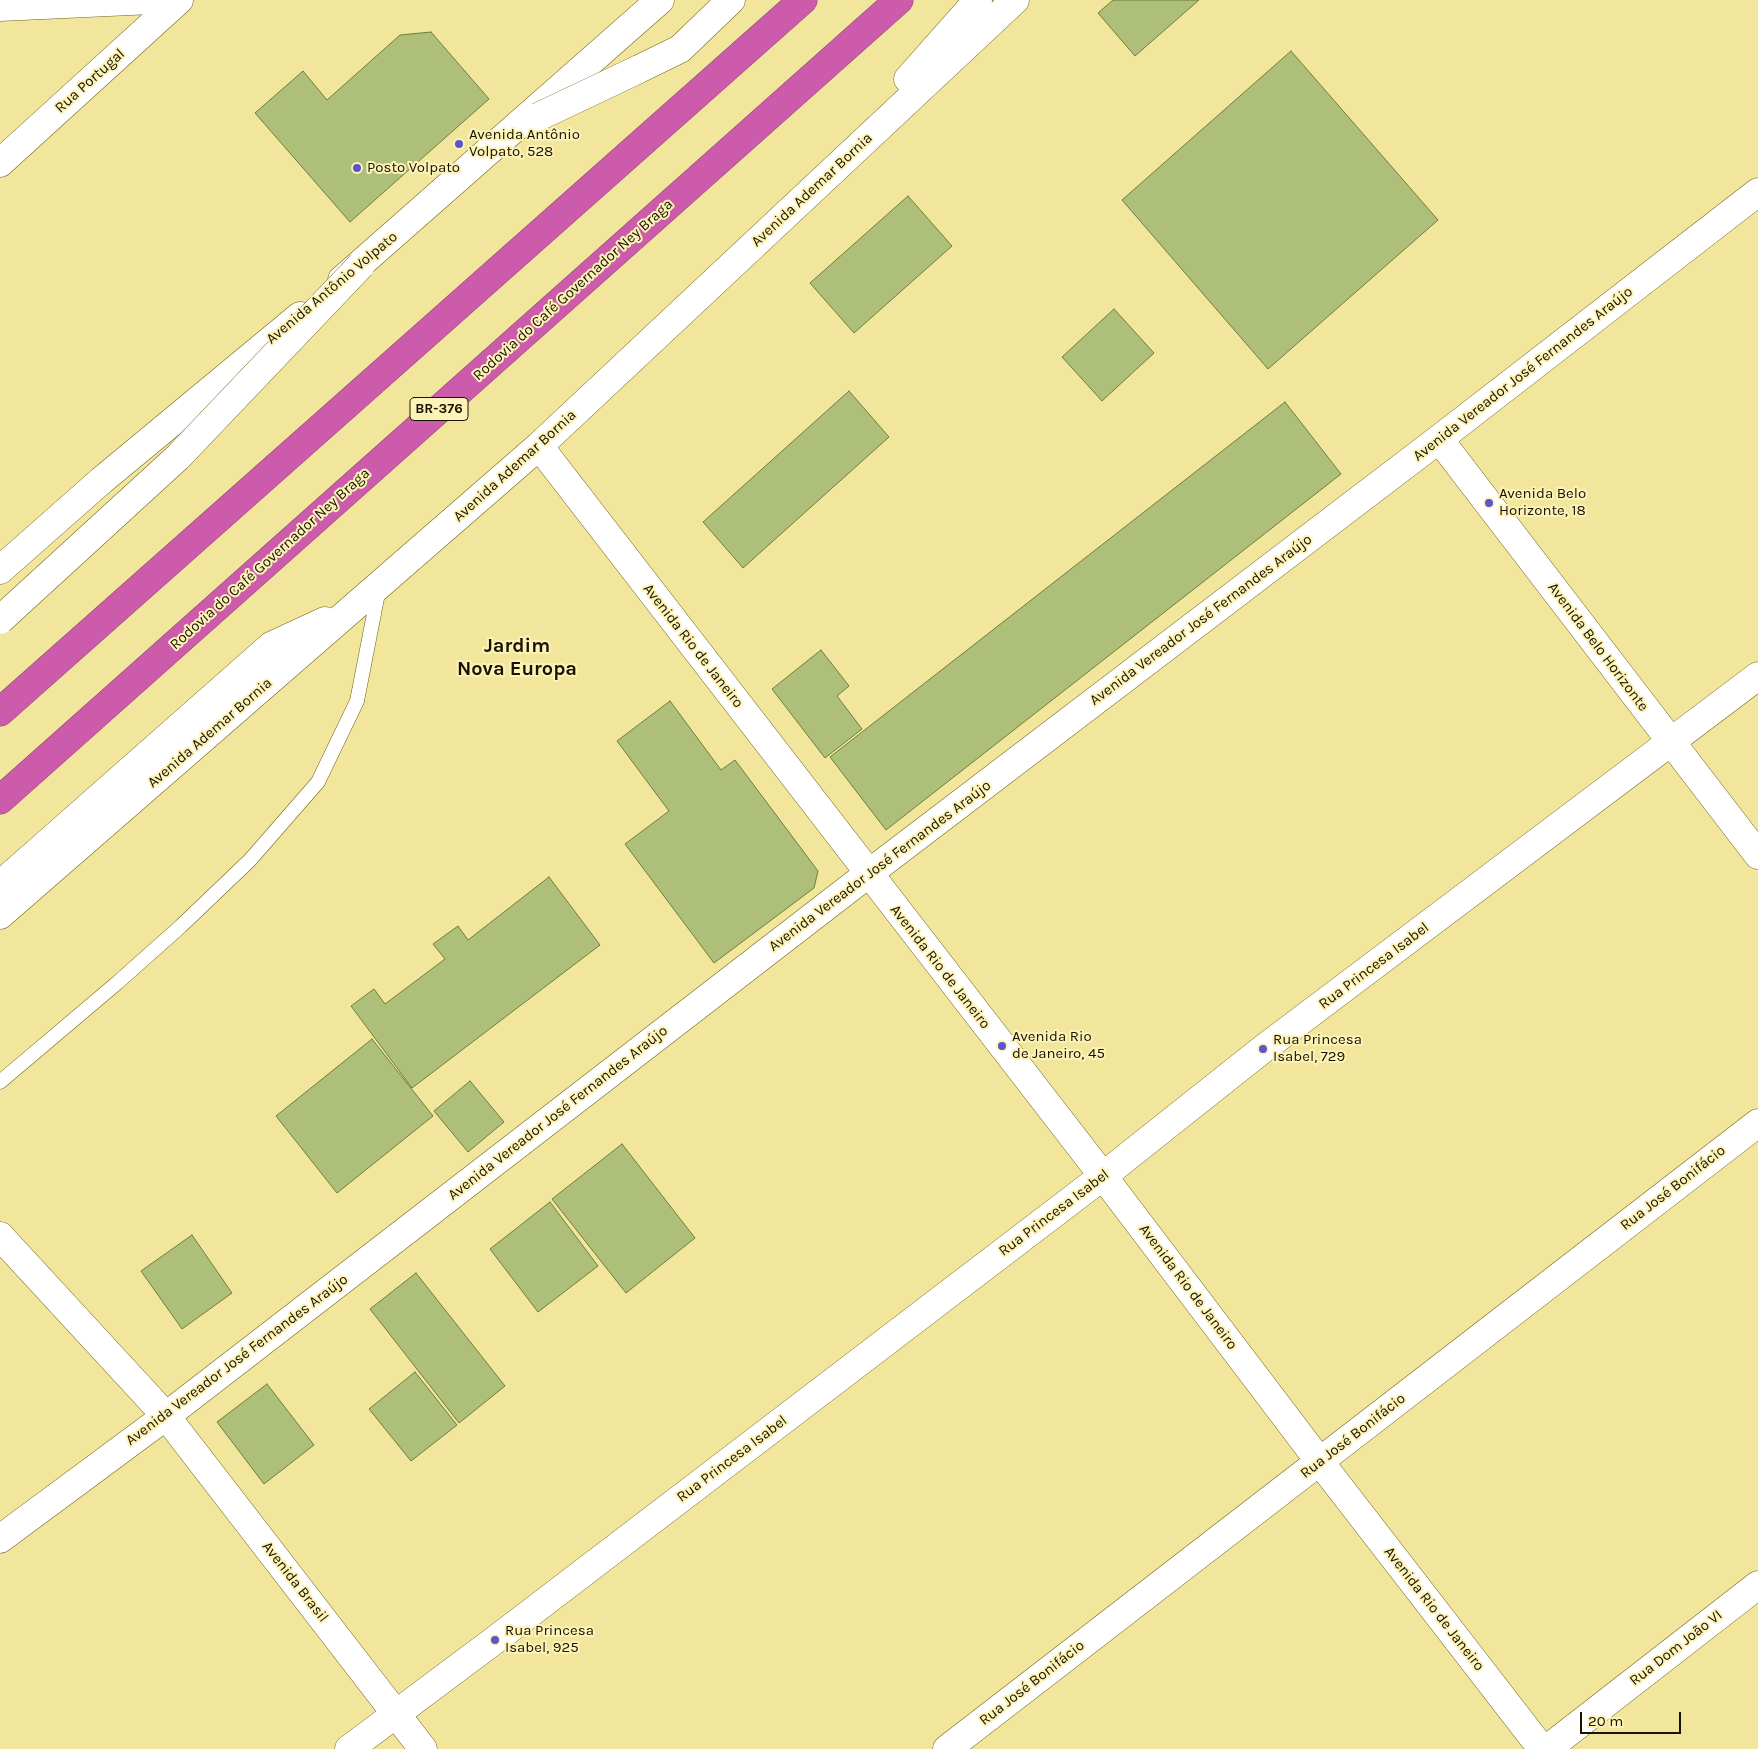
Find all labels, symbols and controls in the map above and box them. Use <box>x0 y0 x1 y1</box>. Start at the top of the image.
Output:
street label: Rua Portugal <box>51 45 129 117</box>
place label: Avenida Antônio Volpato, 528 <box>469 126 580 161</box>
street label: Avenida Ademar Bornia <box>748 129 876 251</box>
marker: Avenida Antônio Volpato, 528 <box>453 138 465 150</box>
place label: Posto Volpato <box>367 159 460 177</box>
marker: Posto Volpato <box>351 162 363 174</box>
street label: Rodovia do Café Governador Ney Braga <box>469 195 677 385</box>
street label: Avenida Antônio Volpato <box>263 228 401 348</box>
street label: Avenida Vereador José Fernandes Araújo <box>1410 283 1636 465</box>
road number: BR-376 <box>410 398 468 420</box>
street label: Avenida Ademar Bornia <box>450 406 580 526</box>
street label: Rodovia do Café Governador Ney Braga <box>166 464 374 654</box>
place label: Avenida Belo Horizonte, 18 <box>1499 485 1586 520</box>
marker: Avenida Belo Horizonte, 18 <box>1483 497 1495 509</box>
street label: Avenida Vereador José Fernandes Araújo <box>1086 531 1316 709</box>
street label: Avenida Belo Horizonte <box>1544 579 1652 715</box>
street label: Avenida Rio de Janeiro <box>639 580 747 712</box>
district label: Jardim Nova Europa <box>457 634 577 681</box>
street label: Avenida Ademar Bornia <box>144 674 276 792</box>
street label: Avenida Vereador José Fernandes Araújo <box>765 777 995 955</box>
street label: Avenida Rio de Janeiro <box>886 901 994 1033</box>
street label: Rua Princesa Isabel <box>1315 919 1433 1013</box>
street label: Avenida Vereador José Fernandes Araújo <box>445 1022 671 1204</box>
place label: Avenida Rio de Janeiro, 45 <box>1012 1028 1105 1063</box>
place label: Rua Princesa Isabel, 729 <box>1273 1031 1362 1066</box>
marker: Avenida Rio de Janeiro, 45 <box>996 1040 1008 1052</box>
marker: Rua Princesa Isabel, 729 <box>1257 1043 1269 1055</box>
street label: Rua José Bonifácio <box>1617 1141 1729 1235</box>
street label: Rua Princesa Isabel <box>995 1166 1113 1260</box>
street label: Avenida Rio de Janeiro <box>1135 1221 1241 1353</box>
street label: Avenida Vereador José Fernandes Araújo <box>122 1271 352 1449</box>
street label: Rua José Bonifácio <box>1297 1389 1409 1483</box>
street label: Rua Princesa Isabel <box>673 1412 791 1506</box>
street label: Avenida Brasil <box>258 1538 332 1626</box>
street label: Avenida Rio de Janeiro <box>1380 1543 1488 1675</box>
street label: Rua Dom João VI <box>1626 1606 1726 1690</box>
place label: Rua Princesa Isabel, 925 <box>505 1622 594 1657</box>
marker: Rua Princesa Isabel, 925 <box>489 1634 501 1646</box>
street label: Rua José Bonifácio <box>976 1636 1088 1730</box>
scale bar <box>1583 1702 1684 1734</box>
text: 20 m <box>1588 1712 1623 1730</box>

